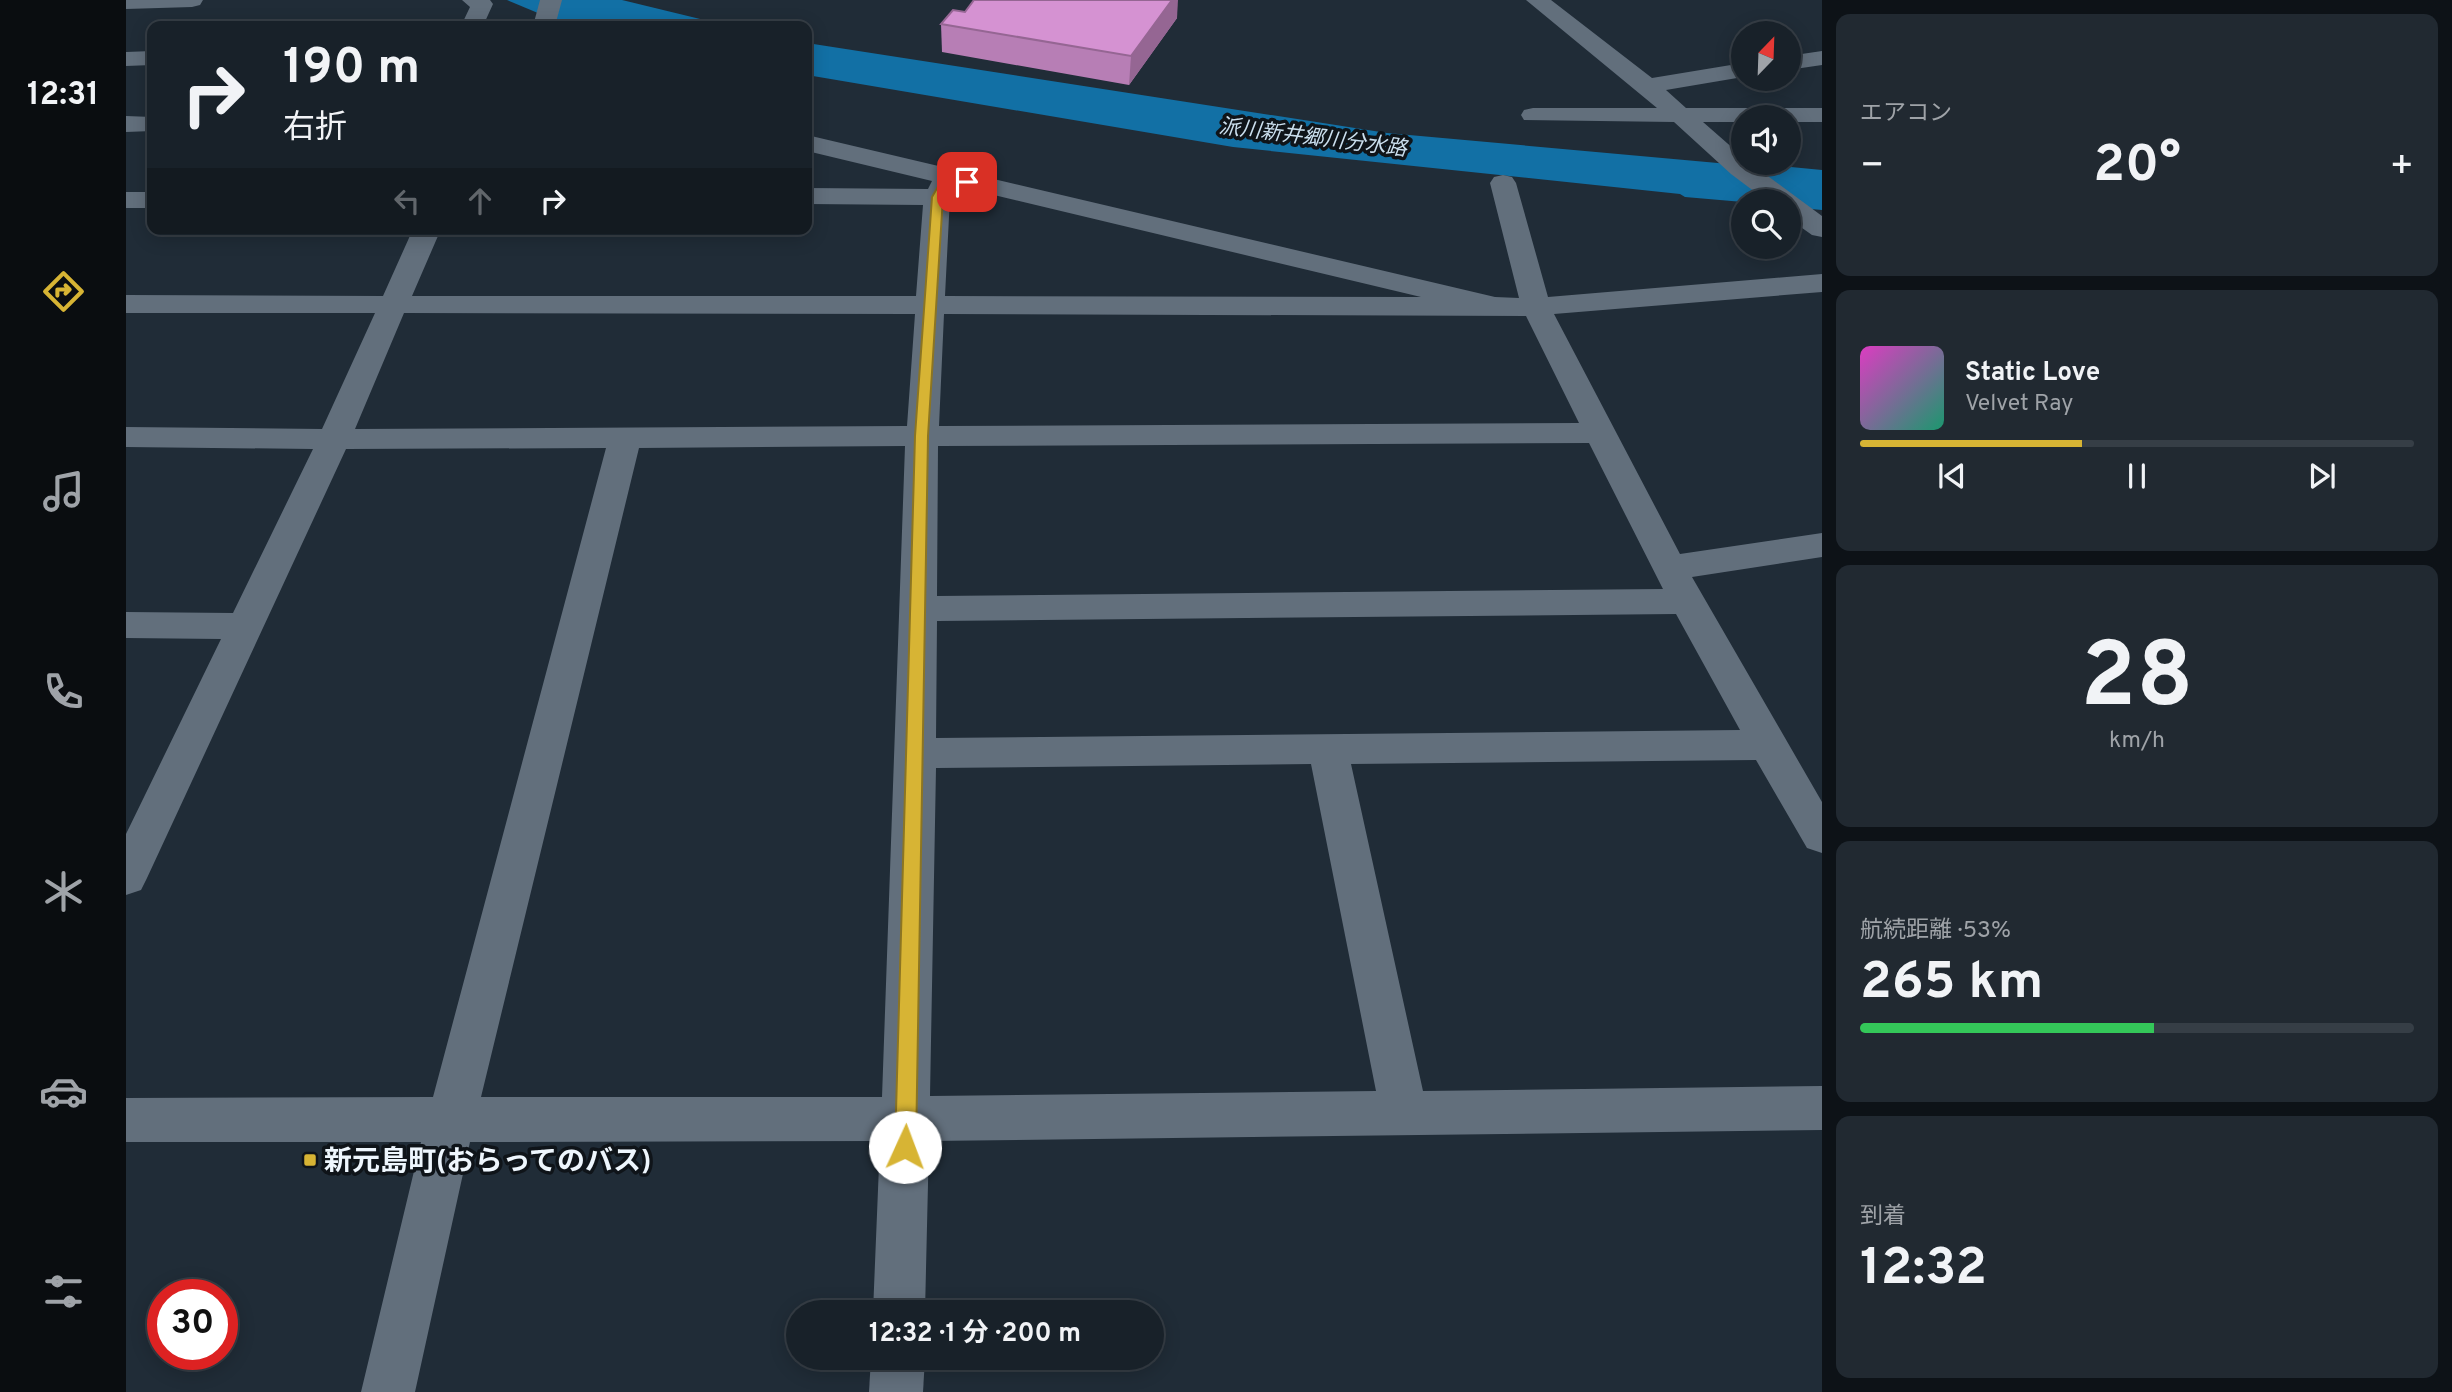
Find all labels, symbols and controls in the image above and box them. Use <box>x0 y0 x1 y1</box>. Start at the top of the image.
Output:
north arrow <box>1731 21 1801 91</box>
map controls <box>1731 21 1801 259</box>
text: 190 m <box>283 39 420 101</box>
icon: right <box>168 49 259 140</box>
text: 12:31 <box>27 76 99 116</box>
text: エアコン <box>1860 100 1952 129</box>
button: sound <box>1731 105 1801 175</box>
text: 右折 <box>283 109 347 149</box>
water label: 派川新井郷川分水路 <box>1217 114 1410 164</box>
text: 20° <box>2093 134 2181 200</box>
text: − <box>1860 143 1885 192</box>
text: + <box>2389 143 2414 192</box>
pin <box>937 152 997 212</box>
icon: arrive <box>948 163 986 201</box>
icon: left <box>388 182 426 220</box>
icon: ahead <box>461 182 499 220</box>
icon: right <box>534 182 572 220</box>
button: search <box>1731 189 1801 259</box>
icon: directions <box>39 267 88 316</box>
text: Static Love <box>1965 357 2100 390</box>
text: Velvet Ray <box>1965 390 2073 419</box>
icon: previous <box>1933 457 1971 495</box>
icon: pause <box>2118 457 2156 495</box>
icon: next <box>2303 457 2341 495</box>
icon: music <box>39 467 88 516</box>
text: 28 <box>2081 624 2193 739</box>
icon: phone <box>39 667 88 716</box>
text: km/h <box>2109 727 2165 756</box>
icon: climate <box>39 867 88 916</box>
text: 航続距離 · 53% <box>1860 917 2011 946</box>
text: 265 km <box>1860 951 2043 1017</box>
icon: car <box>39 1067 88 1116</box>
position arrow <box>868 1110 942 1184</box>
place label: 新元島町(おらってのバス) <box>324 1145 651 1181</box>
marker: 新元島町(おらってのバス) <box>302 1152 318 1168</box>
text: 到着 <box>1860 1203 1906 1232</box>
text: 12:32 <box>1860 1237 1987 1303</box>
icon: filters <box>39 1267 88 1316</box>
speed limit sign: 30 <box>147 1279 238 1370</box>
text: 12:32 · 1 分 · 200 m <box>869 1318 1081 1351</box>

